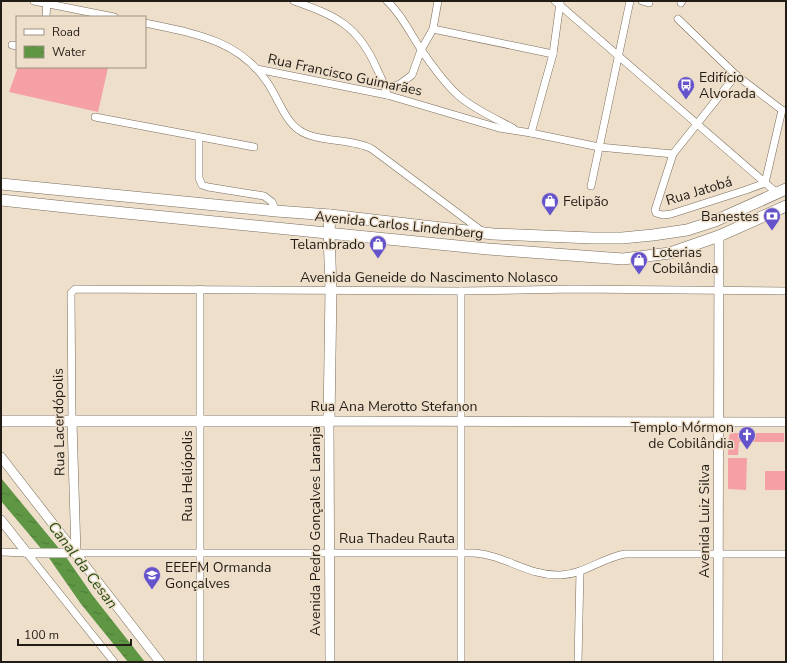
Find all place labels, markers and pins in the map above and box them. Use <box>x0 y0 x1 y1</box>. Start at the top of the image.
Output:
place label: Edifício Alvorada <box>699 68 756 103</box>
bus stop icon: Edifício Alvorada <box>676 75 696 100</box>
shop icon: Felipão <box>540 191 560 216</box>
place label: Felipão <box>563 192 609 211</box>
bank icon: Banestes <box>762 206 782 231</box>
place label: Banestes <box>701 207 759 226</box>
shop icon: Telambrado <box>368 234 388 259</box>
place label: Telambrado <box>290 235 365 254</box>
place label: Loterias Cobilândia <box>652 243 718 278</box>
shop icon: Loterias Cobilândia <box>629 250 649 275</box>
place label: Templo Mórmon de Cobilândia <box>631 418 734 453</box>
church icon: Templo Mórmon de Cobilândia <box>737 425 757 450</box>
place label: EEEFM Ormanda Gonçalves <box>165 558 271 593</box>
school or university icon: EEEFM Ormanda Gonçalves <box>142 565 162 590</box>

